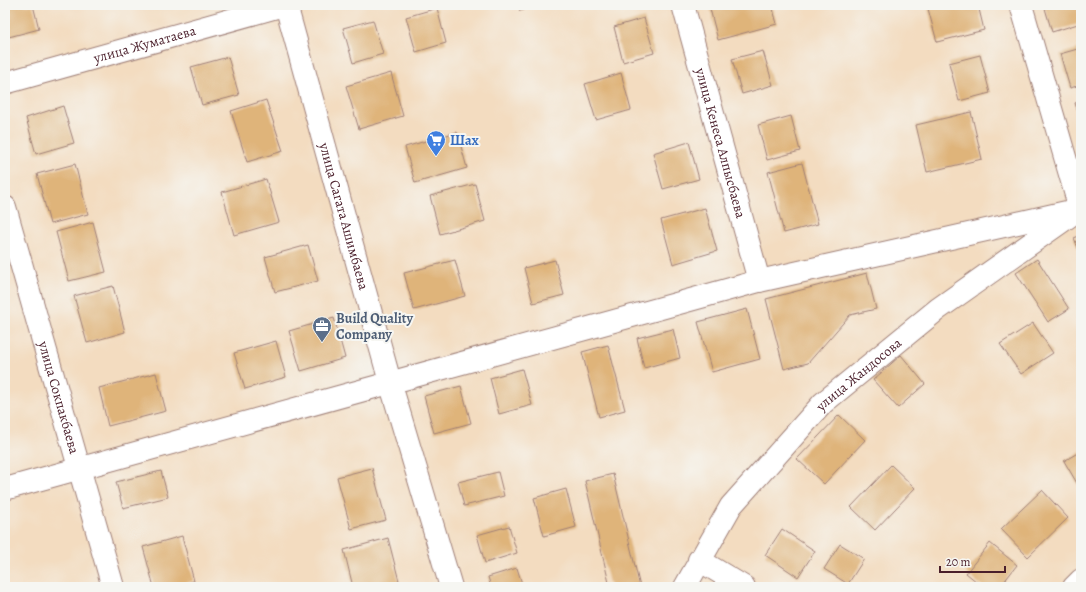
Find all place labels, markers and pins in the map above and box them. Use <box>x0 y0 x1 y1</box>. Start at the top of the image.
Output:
supermarket icon: Шах <box>425 129 447 157</box>
place label: Шах <box>450 131 480 150</box>
place label: Build Quality Company <box>336 309 413 344</box>
office icon: Build Quality Company <box>311 315 333 343</box>

